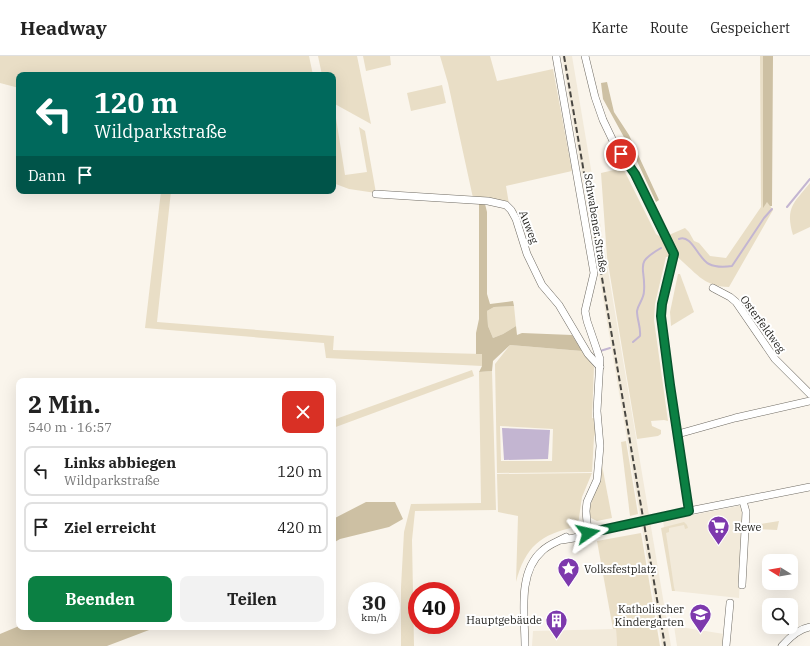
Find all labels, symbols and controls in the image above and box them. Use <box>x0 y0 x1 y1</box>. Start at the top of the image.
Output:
text: Headway <box>20 16 107 40</box>
text: Karte <box>592 19 628 37</box>
text: Route <box>650 19 688 37</box>
text: Gespeichert <box>710 19 790 37</box>
text: 120 m <box>94 84 178 121</box>
icon: left <box>28 88 80 140</box>
text: Wildparkstraße <box>94 120 227 143</box>
pin <box>604 137 638 171</box>
icon: arrive <box>610 143 632 165</box>
icon: arrive <box>74 164 96 186</box>
text: Dann <box>28 166 66 185</box>
street label: Schwabener Straße <box>581 172 611 274</box>
street label: Auweg <box>516 208 542 246</box>
street label: Osterfeldweg <box>737 292 789 356</box>
text: 2 Min. <box>28 388 100 420</box>
button: close <box>282 391 324 433</box>
text: 540 m · 16:57 <box>28 419 112 436</box>
text: Links abbiegen <box>64 453 176 472</box>
icon: left <box>30 460 52 482</box>
text: 120 m <box>277 462 322 481</box>
text: Wildparkstraße <box>64 472 160 489</box>
position arrow <box>567 512 609 554</box>
supermarket icon: Rewe <box>706 514 732 547</box>
icon: arrive <box>30 516 52 538</box>
text: Ziel erreicht <box>64 518 156 537</box>
text: 420 m <box>277 518 322 537</box>
place label: Rewe <box>734 520 762 534</box>
north arrow <box>762 554 798 590</box>
map controls <box>762 554 798 634</box>
place icon: Volksfestplatz <box>556 556 582 589</box>
place label: Volksfestplatz <box>584 562 657 576</box>
button: Beenden <box>28 576 172 622</box>
button: Teilen <box>180 576 324 622</box>
speed limit sign: 40 <box>408 582 460 634</box>
text: 30 <box>362 589 386 616</box>
button: search <box>762 598 798 634</box>
place label: Katholischer Kindergarten <box>615 602 684 629</box>
school or university icon: Katholischer Kindergarten <box>687 602 713 635</box>
building icon: Hauptgebäude <box>544 607 570 640</box>
text: km/h <box>361 611 387 624</box>
place label: Hauptgebäude <box>466 613 542 627</box>

